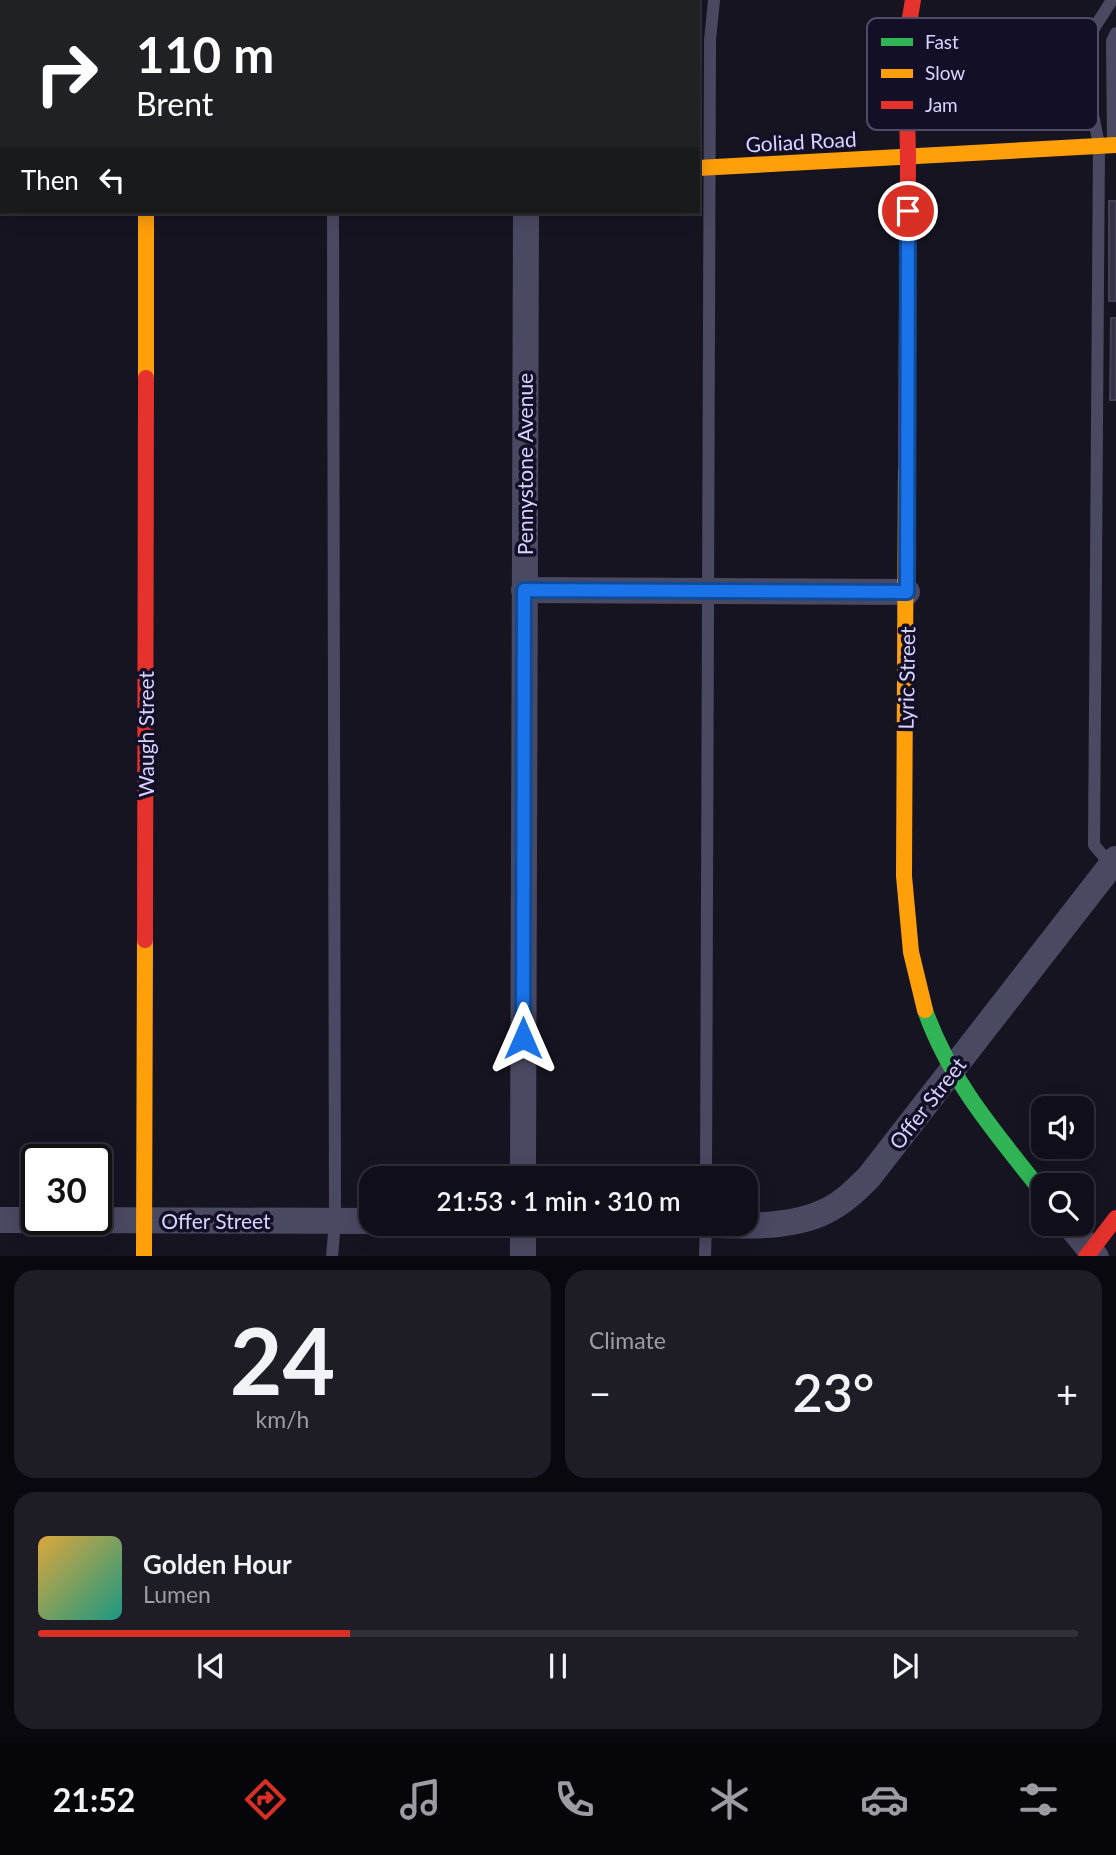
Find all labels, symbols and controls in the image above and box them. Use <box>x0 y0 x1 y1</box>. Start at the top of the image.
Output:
legend <box>867 18 1098 130</box>
text: 110 m <box>136 25 274 83</box>
icon: right <box>21 28 112 119</box>
text: Fast <box>925 30 959 53</box>
text: Slow <box>925 61 965 84</box>
text: Brent <box>136 84 213 123</box>
text: Jam <box>925 93 958 116</box>
street label: Goliad Road <box>745 126 857 156</box>
icon: left <box>93 161 131 199</box>
text: Then <box>21 164 79 196</box>
pin <box>878 181 938 241</box>
icon: arrive <box>889 192 927 230</box>
street label: Pennystone Avenue <box>512 373 537 555</box>
street label: Lyric Street <box>893 626 919 730</box>
street label: Waugh Street <box>133 671 158 797</box>
position arrow <box>486 1001 560 1075</box>
street label: Offer Street <box>883 1052 971 1154</box>
map controls <box>1031 1096 1094 1236</box>
button: sound <box>1031 1096 1094 1159</box>
speed limit sign: 30 <box>21 1144 112 1235</box>
button: search <box>1031 1173 1094 1236</box>
text: 21:53 · 1 min · 310 m <box>436 1185 681 1217</box>
street label: Offer Street <box>161 1208 271 1233</box>
text: 24 <box>230 1305 335 1414</box>
text: Climate <box>589 1326 666 1354</box>
text: 23° <box>793 1361 874 1423</box>
text: − <box>589 1370 611 1416</box>
text: + <box>1056 1370 1078 1416</box>
text: km/h <box>256 1405 309 1433</box>
text: Golden Hour <box>143 1548 292 1580</box>
text: Lumen <box>143 1580 211 1608</box>
icon: previous <box>192 1647 230 1685</box>
icon: pause <box>539 1647 577 1685</box>
icon: next <box>886 1647 924 1685</box>
icon: directions <box>241 1775 290 1824</box>
icon: music <box>396 1775 445 1824</box>
icon: phone <box>550 1775 599 1824</box>
icon: climate <box>705 1775 754 1824</box>
icon: car <box>860 1775 909 1824</box>
icon: filters <box>1014 1775 1063 1824</box>
text: 21:52 <box>53 1780 135 1819</box>

